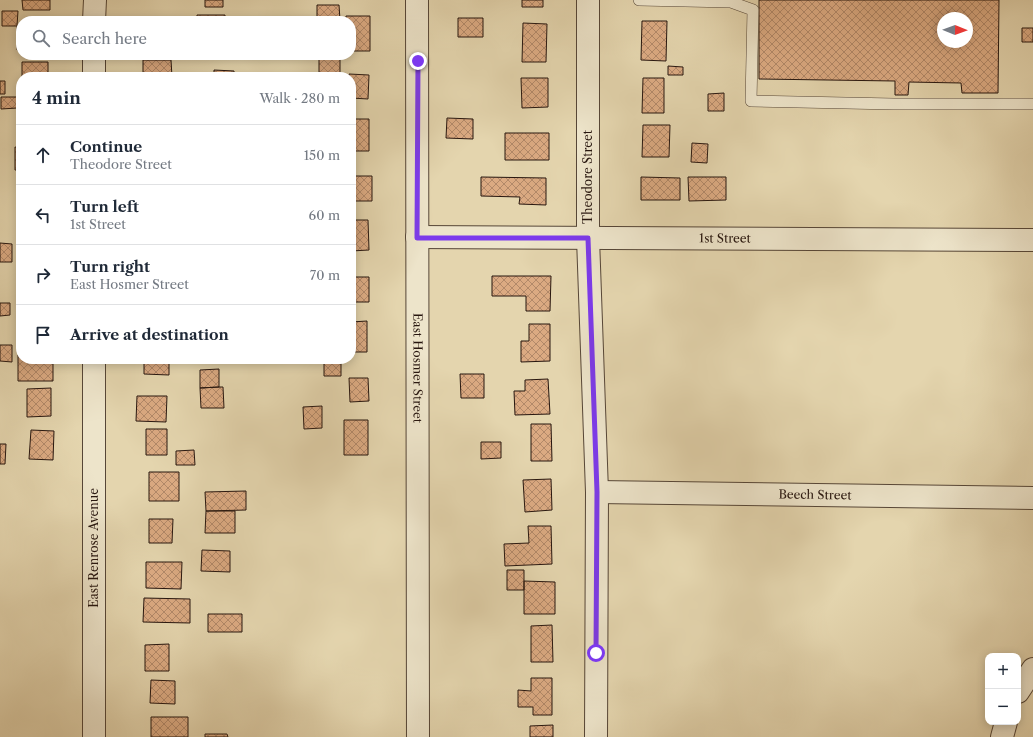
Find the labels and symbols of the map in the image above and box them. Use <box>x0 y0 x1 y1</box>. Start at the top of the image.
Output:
north arrow <box>937 12 973 48</box>
route end <box>409 52 427 70</box>
street label: Theodore Street <box>580 129 595 224</box>
street label: 1st Street <box>699 230 752 246</box>
street label: East Hosmer Street <box>410 313 426 424</box>
street label: Beech Street <box>778 486 852 503</box>
street label: East Renrose Avenue <box>86 488 101 608</box>
route start <box>587 644 605 662</box>

